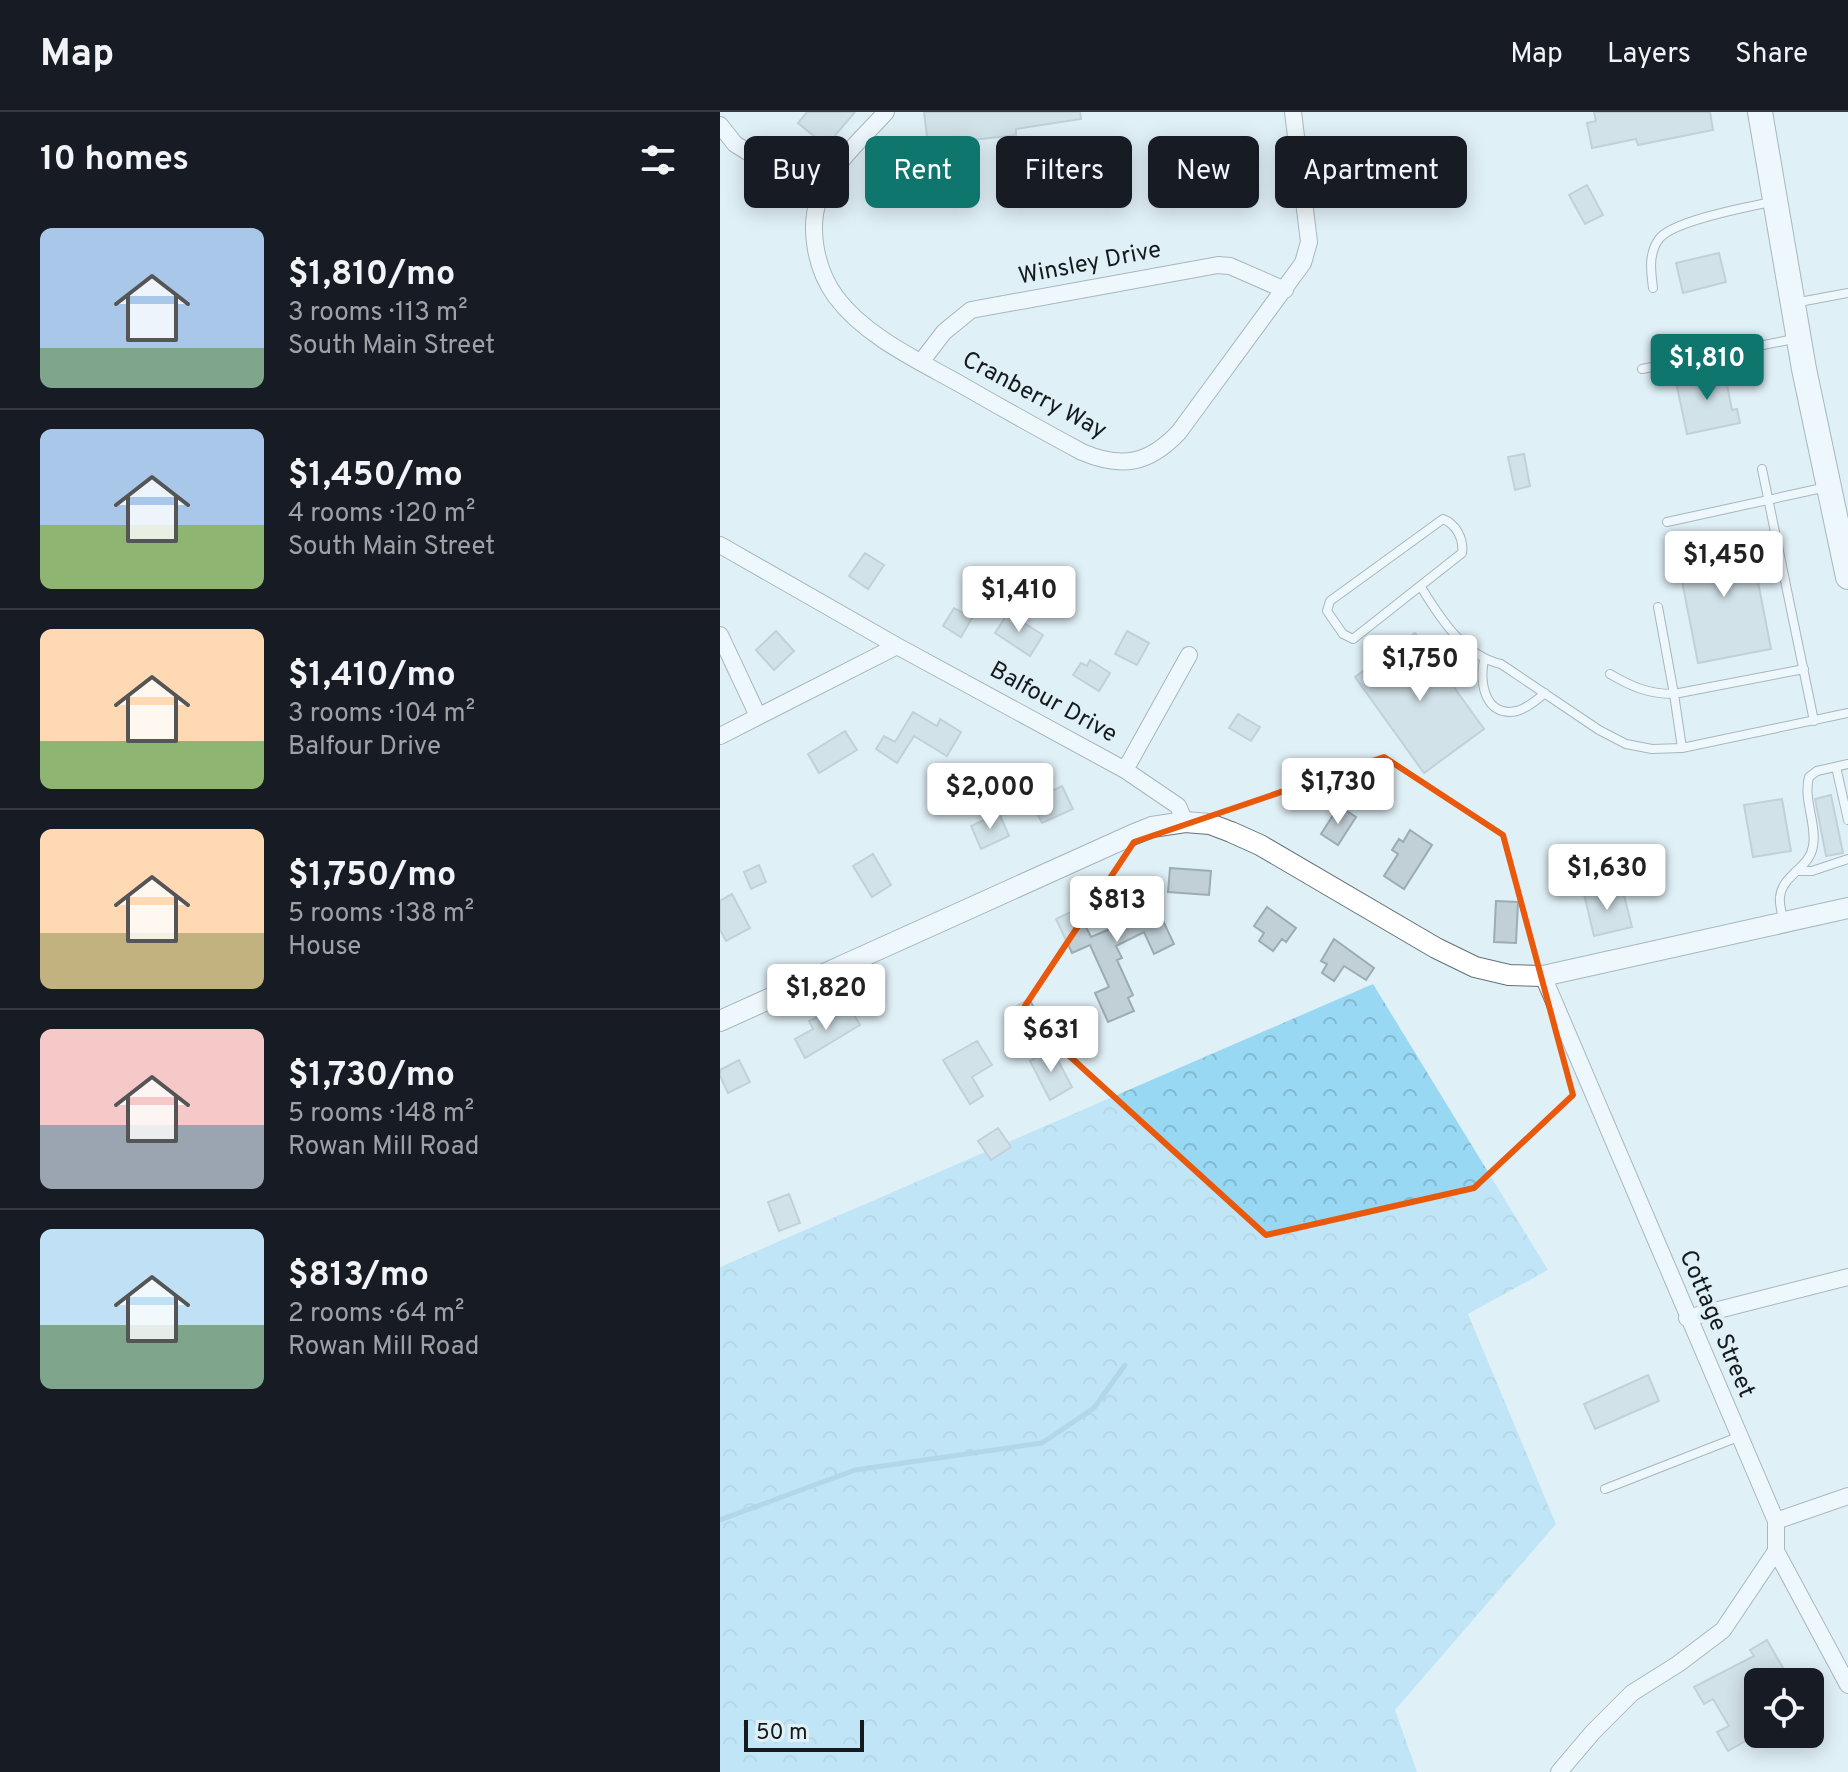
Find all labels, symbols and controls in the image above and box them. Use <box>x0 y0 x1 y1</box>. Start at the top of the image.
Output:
text: Map <box>40 31 114 80</box>
text: Map <box>1510 37 1563 73</box>
text: Layers <box>1607 37 1691 73</box>
text: Share <box>1735 37 1808 73</box>
chip: Buy <box>744 136 849 208</box>
chip: Rent <box>865 136 980 208</box>
chip: Filters <box>996 136 1132 208</box>
chip: New <box>1148 136 1259 208</box>
chip: Apartment <box>1275 136 1467 208</box>
icon: filters <box>636 138 680 182</box>
text: 10 homes <box>40 139 189 182</box>
street label: Winsley Drive <box>1016 235 1164 293</box>
text: $1,810/mo <box>288 254 455 297</box>
icon: home <box>104 260 200 356</box>
text: 3 rooms · 113 m² <box>288 297 468 330</box>
text: South Main Street <box>288 330 495 363</box>
pin: $1,810 <box>1642 334 1772 402</box>
text: $1,810 <box>1669 343 1745 376</box>
street label: Cranberry Way <box>957 345 1111 447</box>
text: $1,450/mo <box>288 455 463 498</box>
icon: home <box>104 461 200 557</box>
text: 4 rooms · 120 m² <box>288 498 475 531</box>
text: South Main Street <box>288 531 495 564</box>
pin: $1,450 <box>1659 531 1789 599</box>
text: $1,450 <box>1683 540 1765 573</box>
pin: $1,410 <box>954 566 1084 634</box>
text: $1,410 <box>980 575 1058 608</box>
pin: $1,750 <box>1355 635 1485 703</box>
text: $1,750 <box>1381 644 1459 677</box>
text: $1,410/mo <box>288 655 456 698</box>
street label: Balfour Drive <box>984 656 1122 750</box>
icon: home <box>104 661 200 757</box>
text: 3 rooms · 104 m² <box>288 698 475 731</box>
text: Balfour Drive <box>288 731 441 764</box>
pin: $1,730 <box>1273 758 1403 826</box>
pin: $2,000 <box>925 763 1055 831</box>
text: $1,730 <box>1300 767 1376 800</box>
text: $2,000 <box>945 772 1035 805</box>
pin: $1,630 <box>1542 844 1672 912</box>
text: $1,630 <box>1566 853 1648 886</box>
text: $1,750/mo <box>288 855 456 898</box>
icon: home <box>104 861 200 957</box>
pin: $813 <box>1070 876 1164 944</box>
text: $813 <box>1088 885 1146 918</box>
text: 5 rooms · 138 m² <box>288 898 474 931</box>
text: House <box>288 931 361 964</box>
pin: $1,820 <box>761 964 891 1032</box>
text: $1,820 <box>785 973 867 1006</box>
pin: $631 <box>1004 1006 1098 1074</box>
text: $631 <box>1022 1015 1080 1048</box>
text: $1,730/mo <box>288 1055 455 1098</box>
icon: home <box>104 1061 200 1157</box>
text: 5 rooms · 148 m² <box>288 1098 474 1131</box>
text: Rowan Mill Road <box>288 1131 479 1164</box>
street label: Cottage Street <box>1671 1246 1761 1402</box>
text: $813/mo <box>288 1255 429 1298</box>
icon: home <box>104 1261 200 1357</box>
text: 2 rooms · 64 m² <box>288 1298 464 1331</box>
text: Rowan Mill Road <box>288 1331 479 1364</box>
map controls <box>1744 1668 1824 1748</box>
button: locate <box>1744 1668 1824 1748</box>
scale bar <box>744 1716 864 1752</box>
text: 50 m <box>756 1720 808 1747</box>

